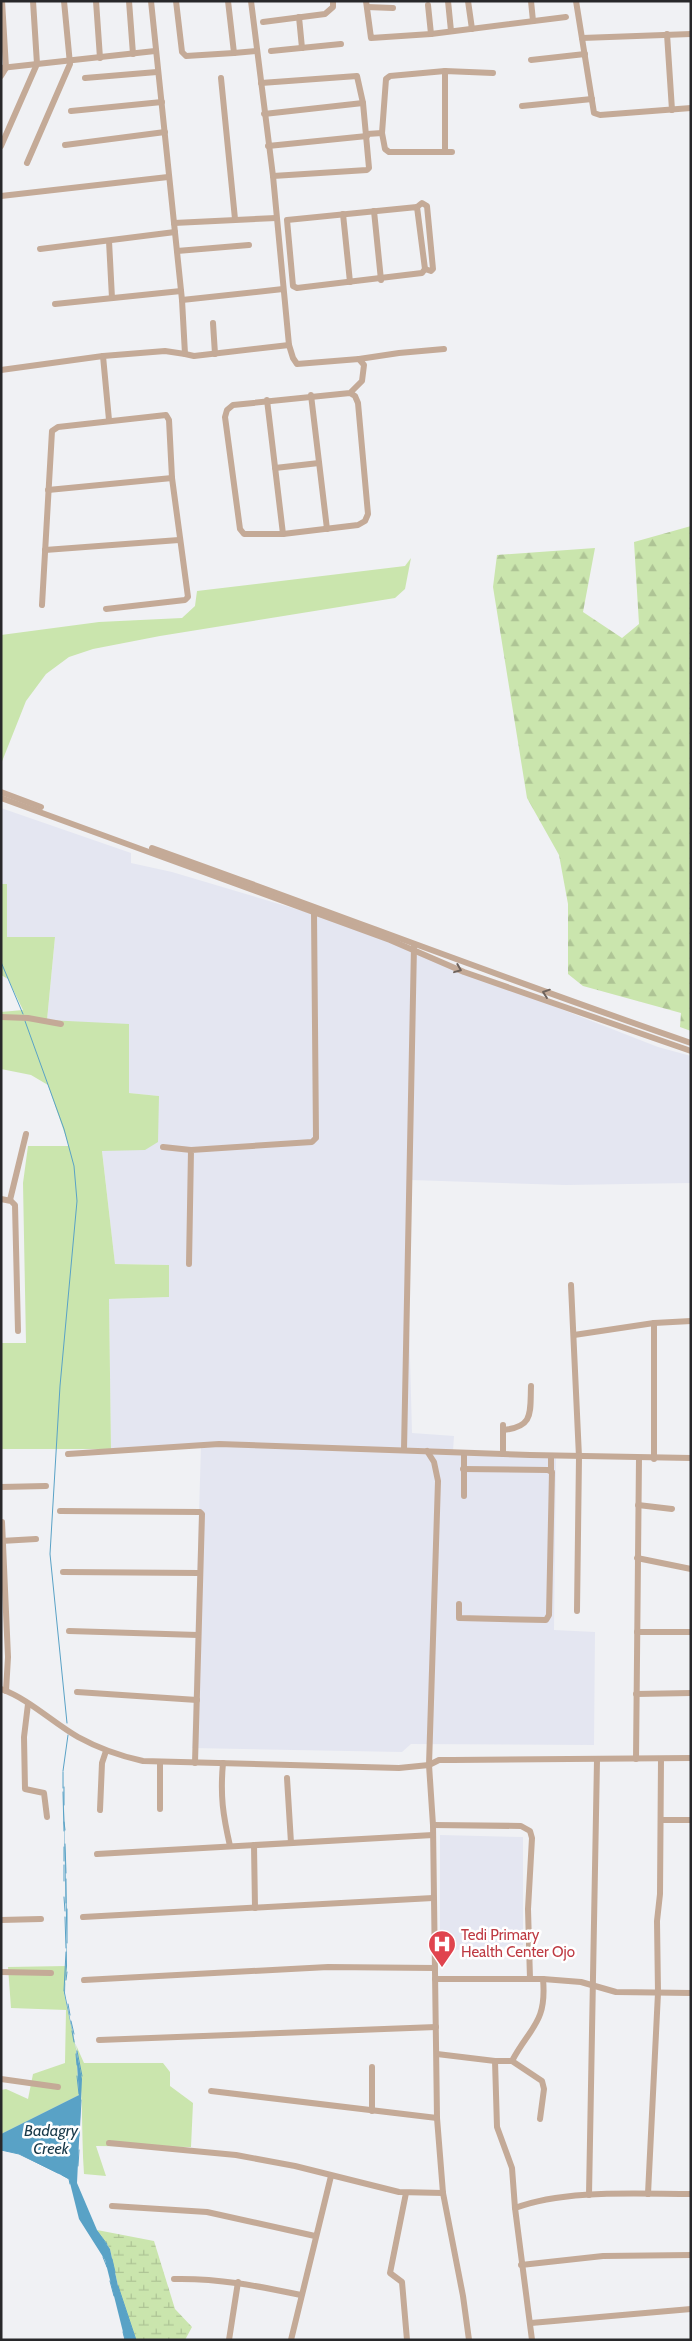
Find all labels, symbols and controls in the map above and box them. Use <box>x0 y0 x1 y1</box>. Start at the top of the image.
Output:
one-way arrow <box>453 963 462 973</box>
one-way arrow <box>542 989 550 999</box>
place label: Tedi Primary Health Center Ojo <box>461 1926 575 1961</box>
hospital icon: Tedi Primary Health Center Ojo <box>427 1929 457 1968</box>
water label: Badagry Creek <box>24 2121 79 2158</box>

